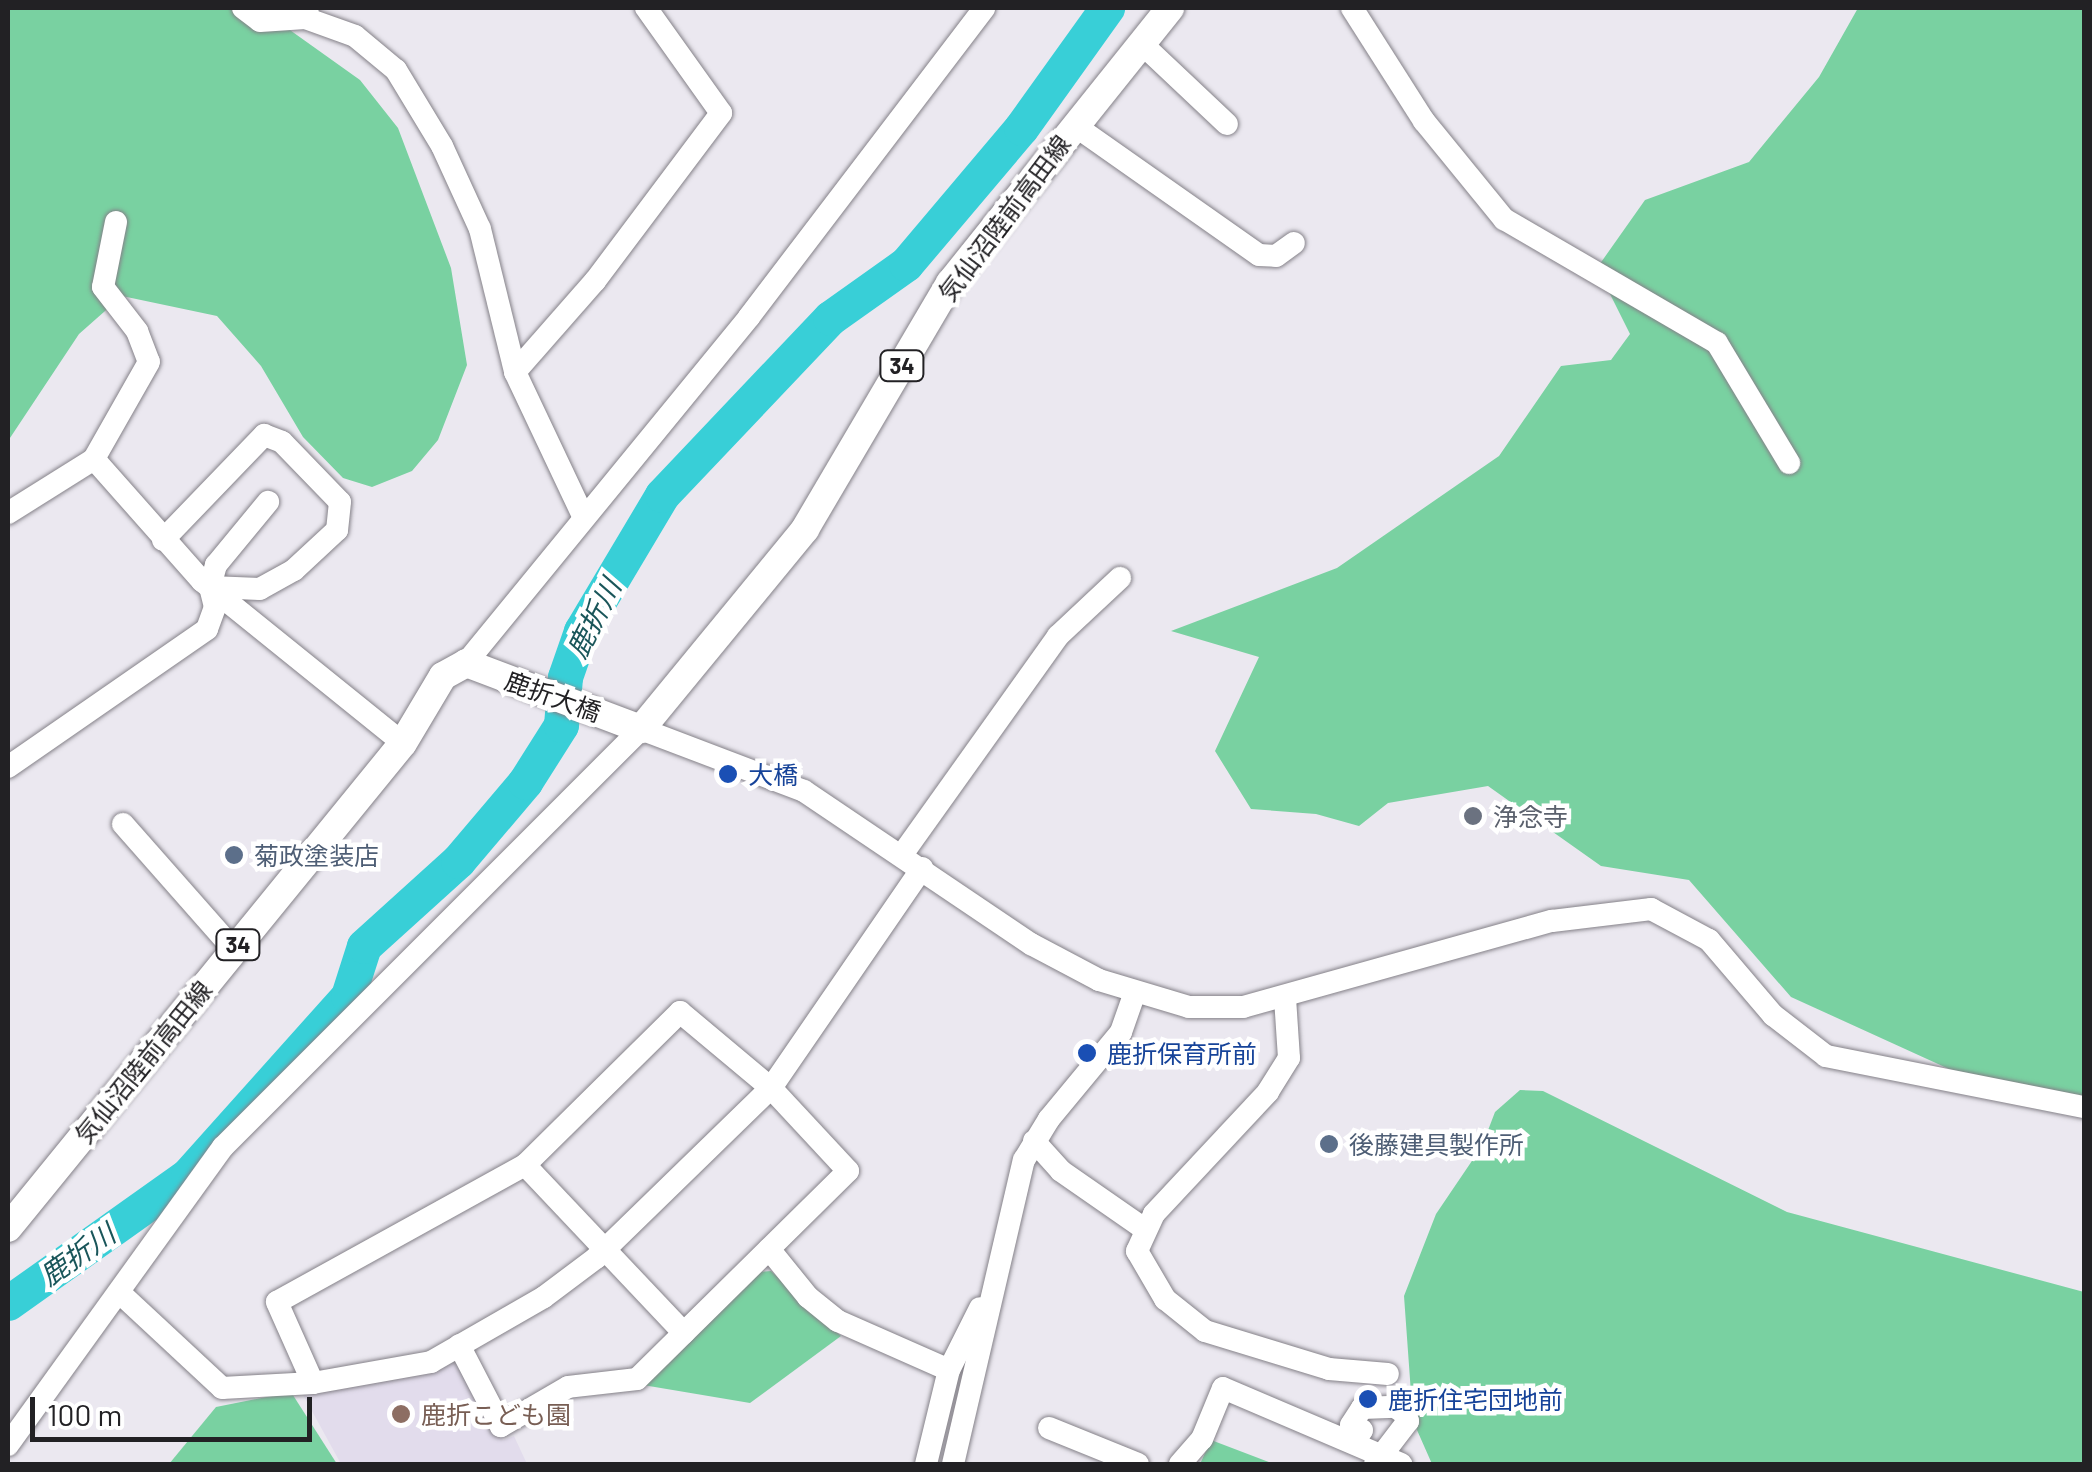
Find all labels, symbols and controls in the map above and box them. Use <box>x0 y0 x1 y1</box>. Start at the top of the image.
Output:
street label: 気仙沼陸前高田線 <box>932 129 1076 307</box>
road number: 34 <box>877 349 927 383</box>
water label: 鹿折川 <box>559 573 627 663</box>
street label: 鹿折大橋 <box>501 665 605 727</box>
place label: 大橋 <box>748 759 798 789</box>
marker: 大橋 <box>717 763 739 785</box>
place label: 浄念寺 <box>1493 801 1568 831</box>
marker: 浄念寺 <box>1462 805 1484 827</box>
place label: 菊政塗装店 <box>254 840 379 870</box>
marker: 菊政塗装店 <box>223 844 245 866</box>
road number: 34 <box>213 928 263 962</box>
street label: 気仙沼陸前高田線 <box>68 975 218 1149</box>
place label: 鹿折保育所前 <box>1107 1038 1257 1068</box>
marker: 鹿折保育所前 <box>1076 1042 1098 1064</box>
place label: 後藤建具製作所 <box>1349 1129 1524 1159</box>
marker: 後藤建具製作所 <box>1318 1133 1340 1155</box>
water label: 鹿折川 <box>33 1216 121 1292</box>
scale bar <box>35 1377 318 1439</box>
place label: 鹿折住宅団地前 <box>1388 1384 1563 1414</box>
marker: 鹿折住宅団地前 <box>1357 1388 1379 1410</box>
text: 100 m <box>47 1396 122 1432</box>
place label: 鹿折こども園 <box>421 1399 571 1429</box>
marker: 鹿折こども園 <box>390 1403 412 1425</box>

